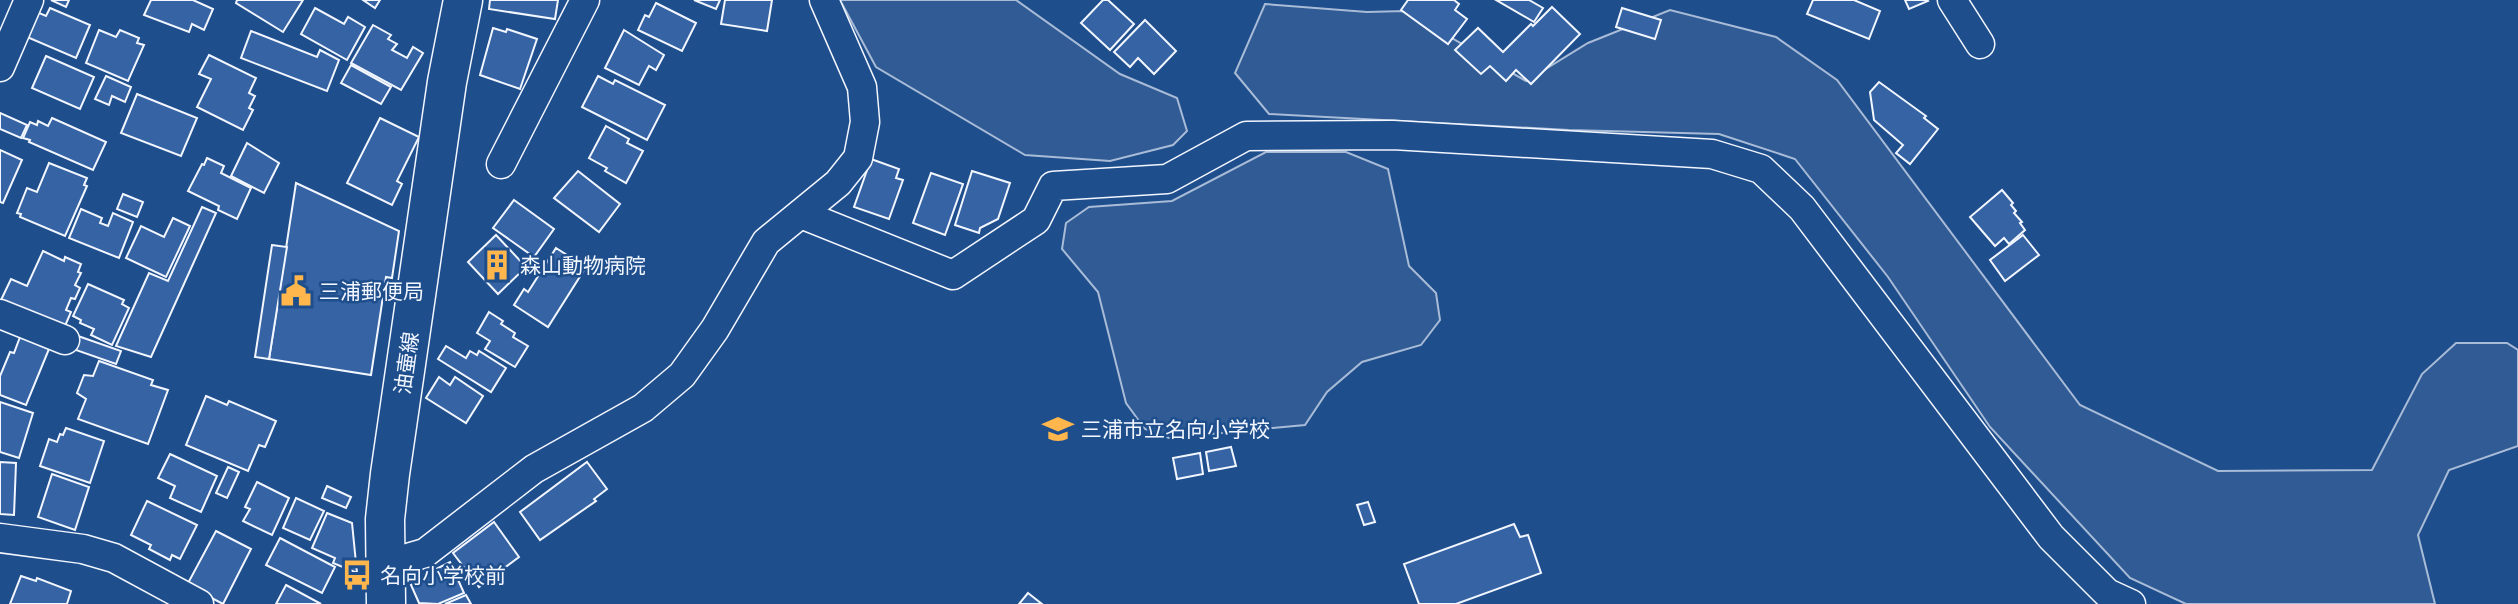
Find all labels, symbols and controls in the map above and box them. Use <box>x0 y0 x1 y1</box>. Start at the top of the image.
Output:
building icon: 森山動物病院 <box>480 248 514 282</box>
place label: 森山動物病院 <box>520 253 646 277</box>
public building icon: 三浦郵便局 <box>279 274 313 308</box>
place label: 三浦郵便局 <box>319 279 424 303</box>
street label: 油壷線 <box>390 330 422 396</box>
school or university icon: 三浦市立名向小学校 <box>1041 412 1075 446</box>
place label: 三浦市立名向小学校 <box>1081 417 1270 441</box>
bus stop icon: 名向小学校前 <box>340 558 374 592</box>
place label: 名向小学校前 <box>380 563 506 587</box>

